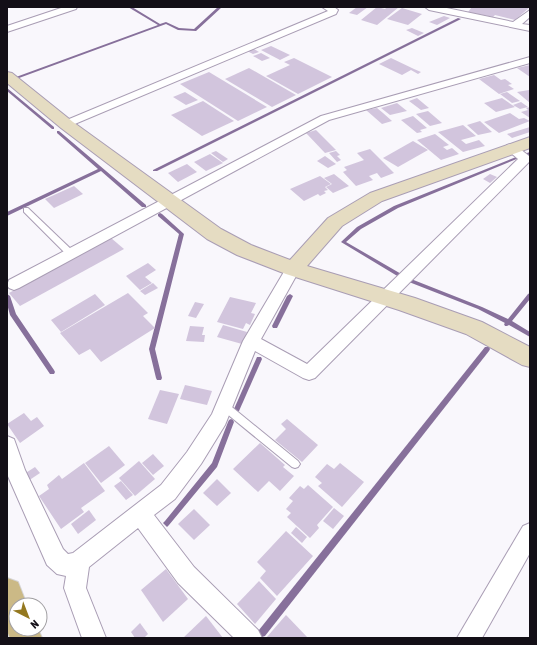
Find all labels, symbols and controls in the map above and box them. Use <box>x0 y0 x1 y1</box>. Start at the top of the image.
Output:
north arrow <box>8 597 48 637</box>
text: N <box>28 618 41 631</box>

